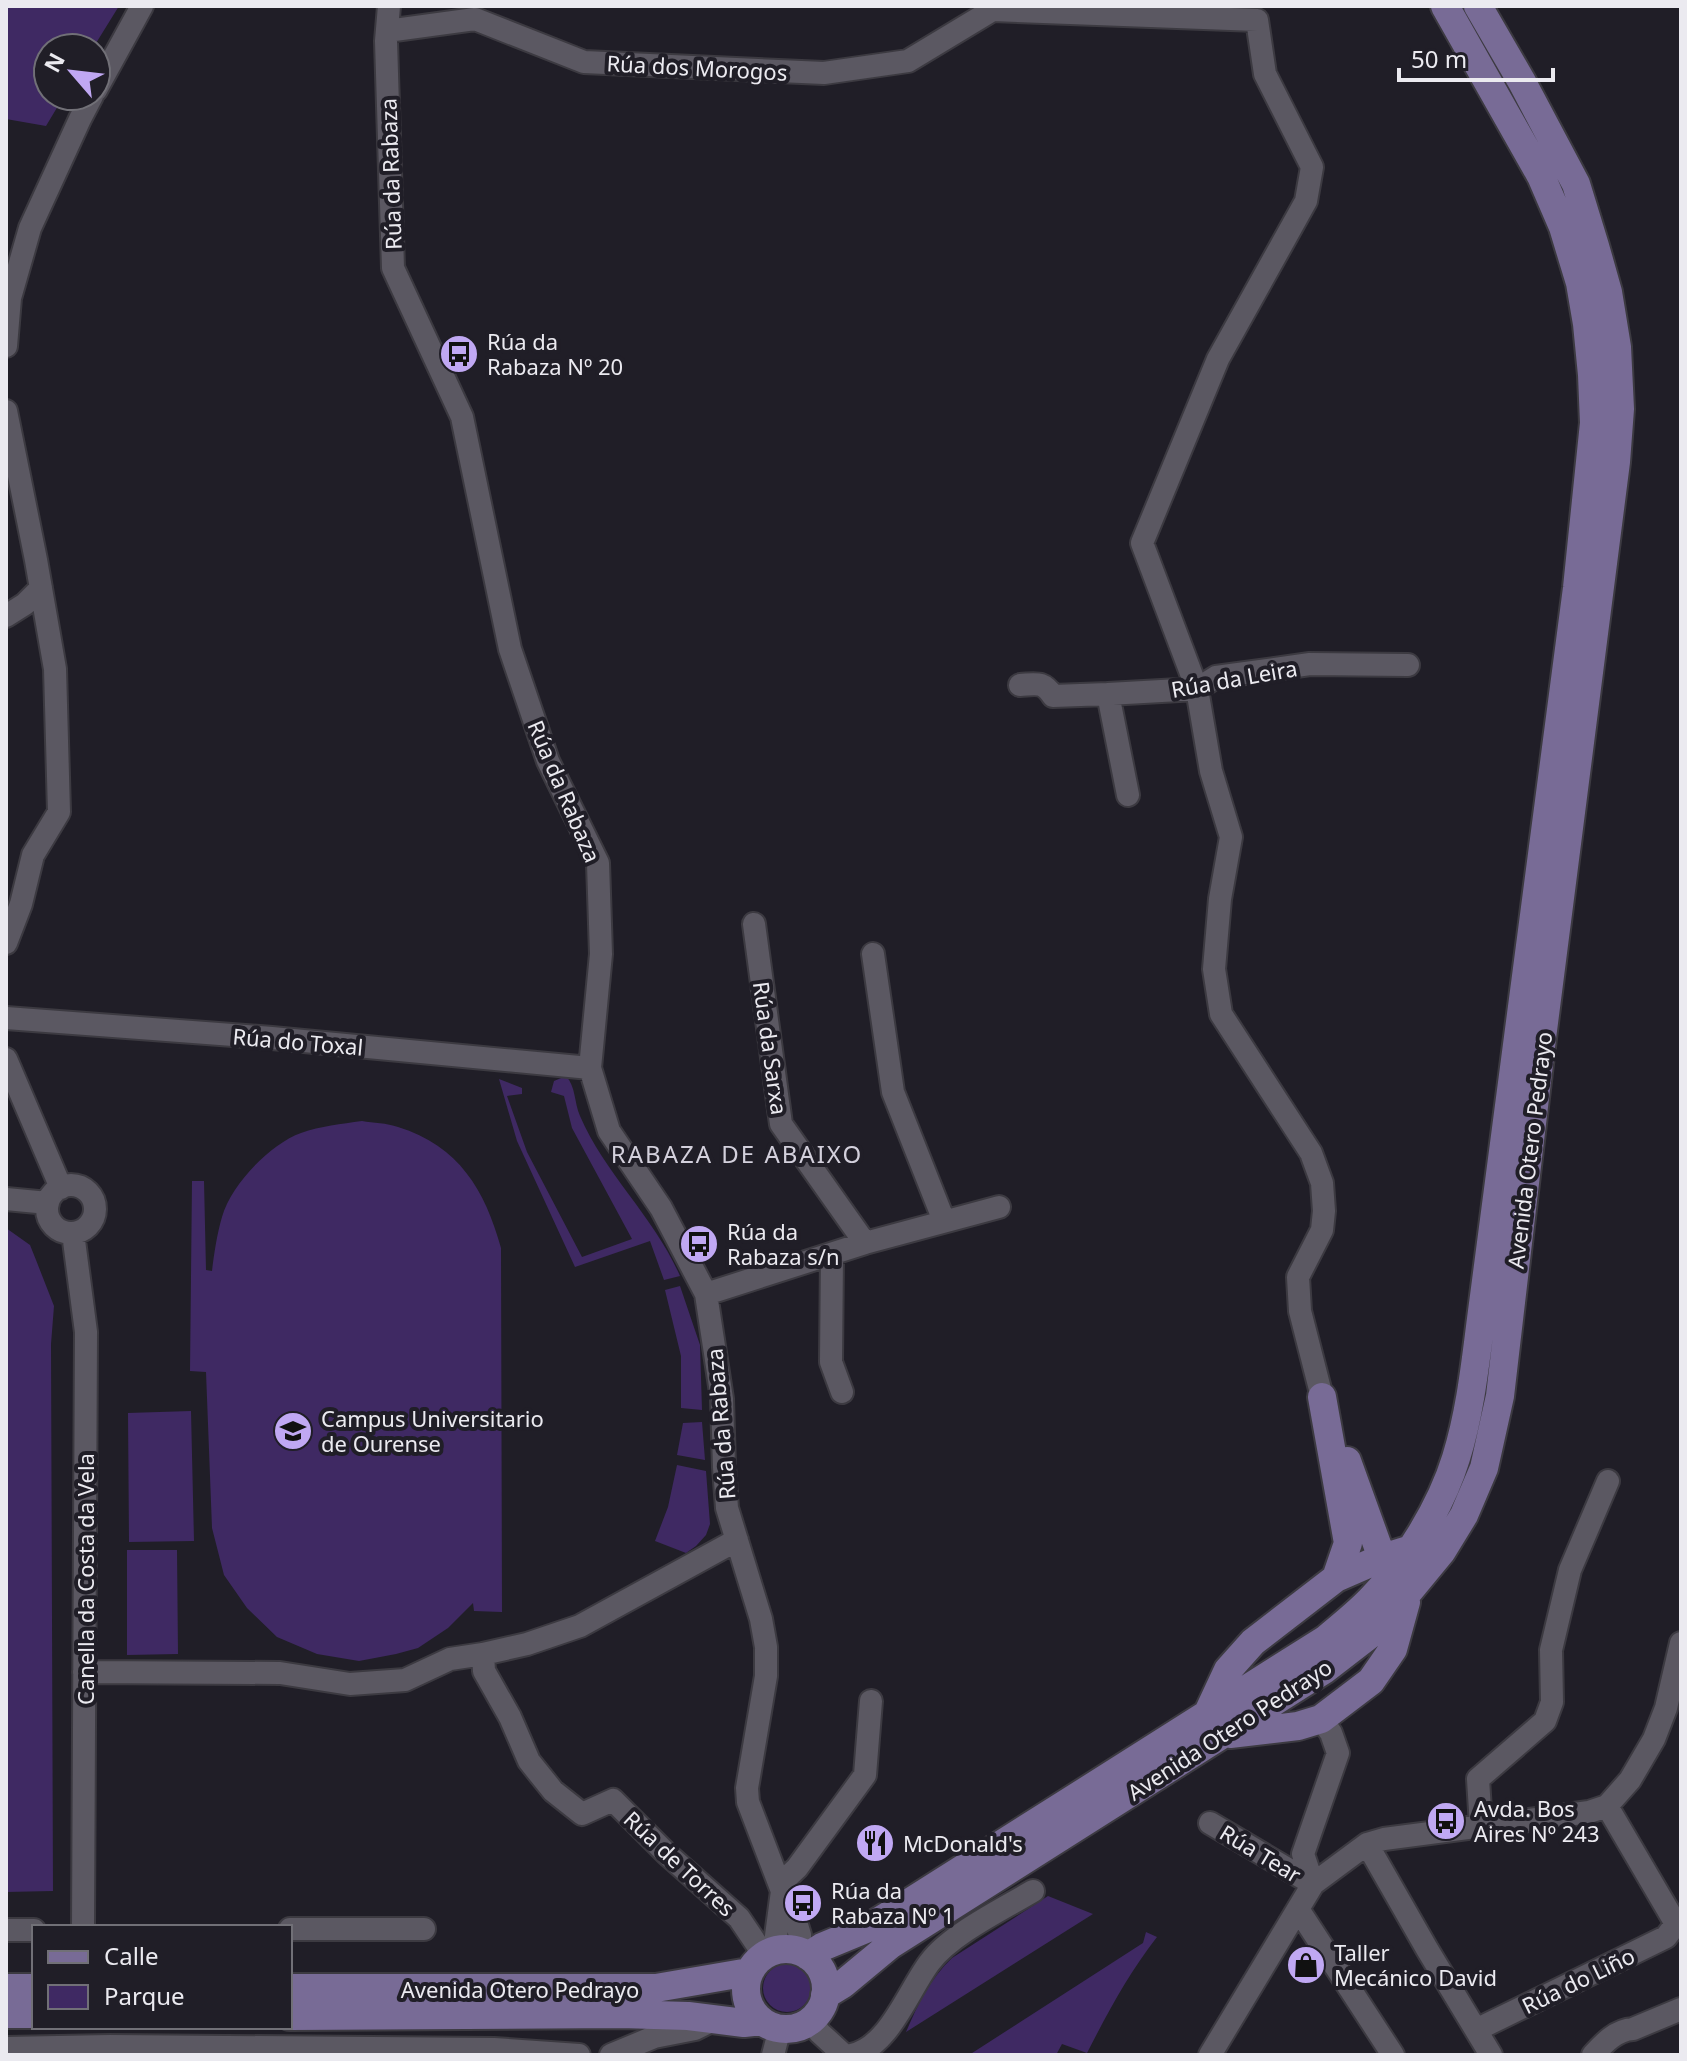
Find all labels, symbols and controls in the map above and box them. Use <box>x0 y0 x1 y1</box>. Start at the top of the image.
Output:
north arrow <box>32 32 112 112</box>
scale bar <box>1399 32 1553 82</box>
text: 50 m <box>1411 42 1467 75</box>
text: N <box>36 47 71 77</box>
street label: Rúa dos Morogos <box>606 47 788 87</box>
street label: Rúa da Rabaza <box>372 98 408 250</box>
place label: Rúa da Rabaza Nº 20 <box>487 326 623 381</box>
bus stop icon: Rúa da Rabaza Nº 20 <box>438 333 480 375</box>
street label: Rúa da Leira <box>1169 652 1299 704</box>
street label: Rúa da Rabaza <box>522 715 608 867</box>
street label: Rúa da Sarxa <box>747 979 795 1117</box>
street label: Rúa do Toxal <box>231 1020 365 1062</box>
street label: Avenida Otero Pedrayo <box>1500 1030 1558 1270</box>
district label: RABAZA DE ABAIXO <box>611 1137 863 1170</box>
place label: Rúa da Rabaza s/n <box>727 1216 840 1271</box>
bus stop icon: Rúa da Rabaza s/n <box>678 1223 720 1265</box>
street label: Rúa da Rabaza <box>698 1347 742 1501</box>
place label: Campus Universitario de Ourense <box>321 1403 544 1458</box>
school or university icon: Campus Universitario de Ourense <box>272 1410 314 1452</box>
street label: Canella da Costa da Vela <box>70 1453 100 1705</box>
street label: Avenida Otero Pedrayo <box>1121 1651 1337 1807</box>
place label: Avda. Bos Aires Nº 243 <box>1474 1793 1600 1848</box>
bus stop icon: Avda. Bos Aires Nº 243 <box>1425 1800 1467 1842</box>
street label: Rúa de Torres <box>618 1804 742 1922</box>
street label: Rúa Tear <box>1215 1817 1307 1889</box>
restaurant icon: McDonald's <box>854 1822 896 1864</box>
place label: McDonald's <box>903 1828 1023 1858</box>
place label: Rúa da Rabaza Nº 1 <box>831 1875 955 1930</box>
bus stop icon: Rúa da Rabaza Nº 1 <box>782 1882 824 1924</box>
legend <box>32 1925 292 2029</box>
place label: Taller Mecánico David <box>1334 1937 1497 1992</box>
text: Calle <box>104 1939 159 1972</box>
street label: Rúa do Liño <box>1517 1940 1639 2020</box>
shop icon: Taller Mecánico David <box>1285 1944 1327 1986</box>
street label: Avenida Otero Pedrayo <box>401 1974 639 2004</box>
text: Parque <box>104 1979 185 2012</box>

